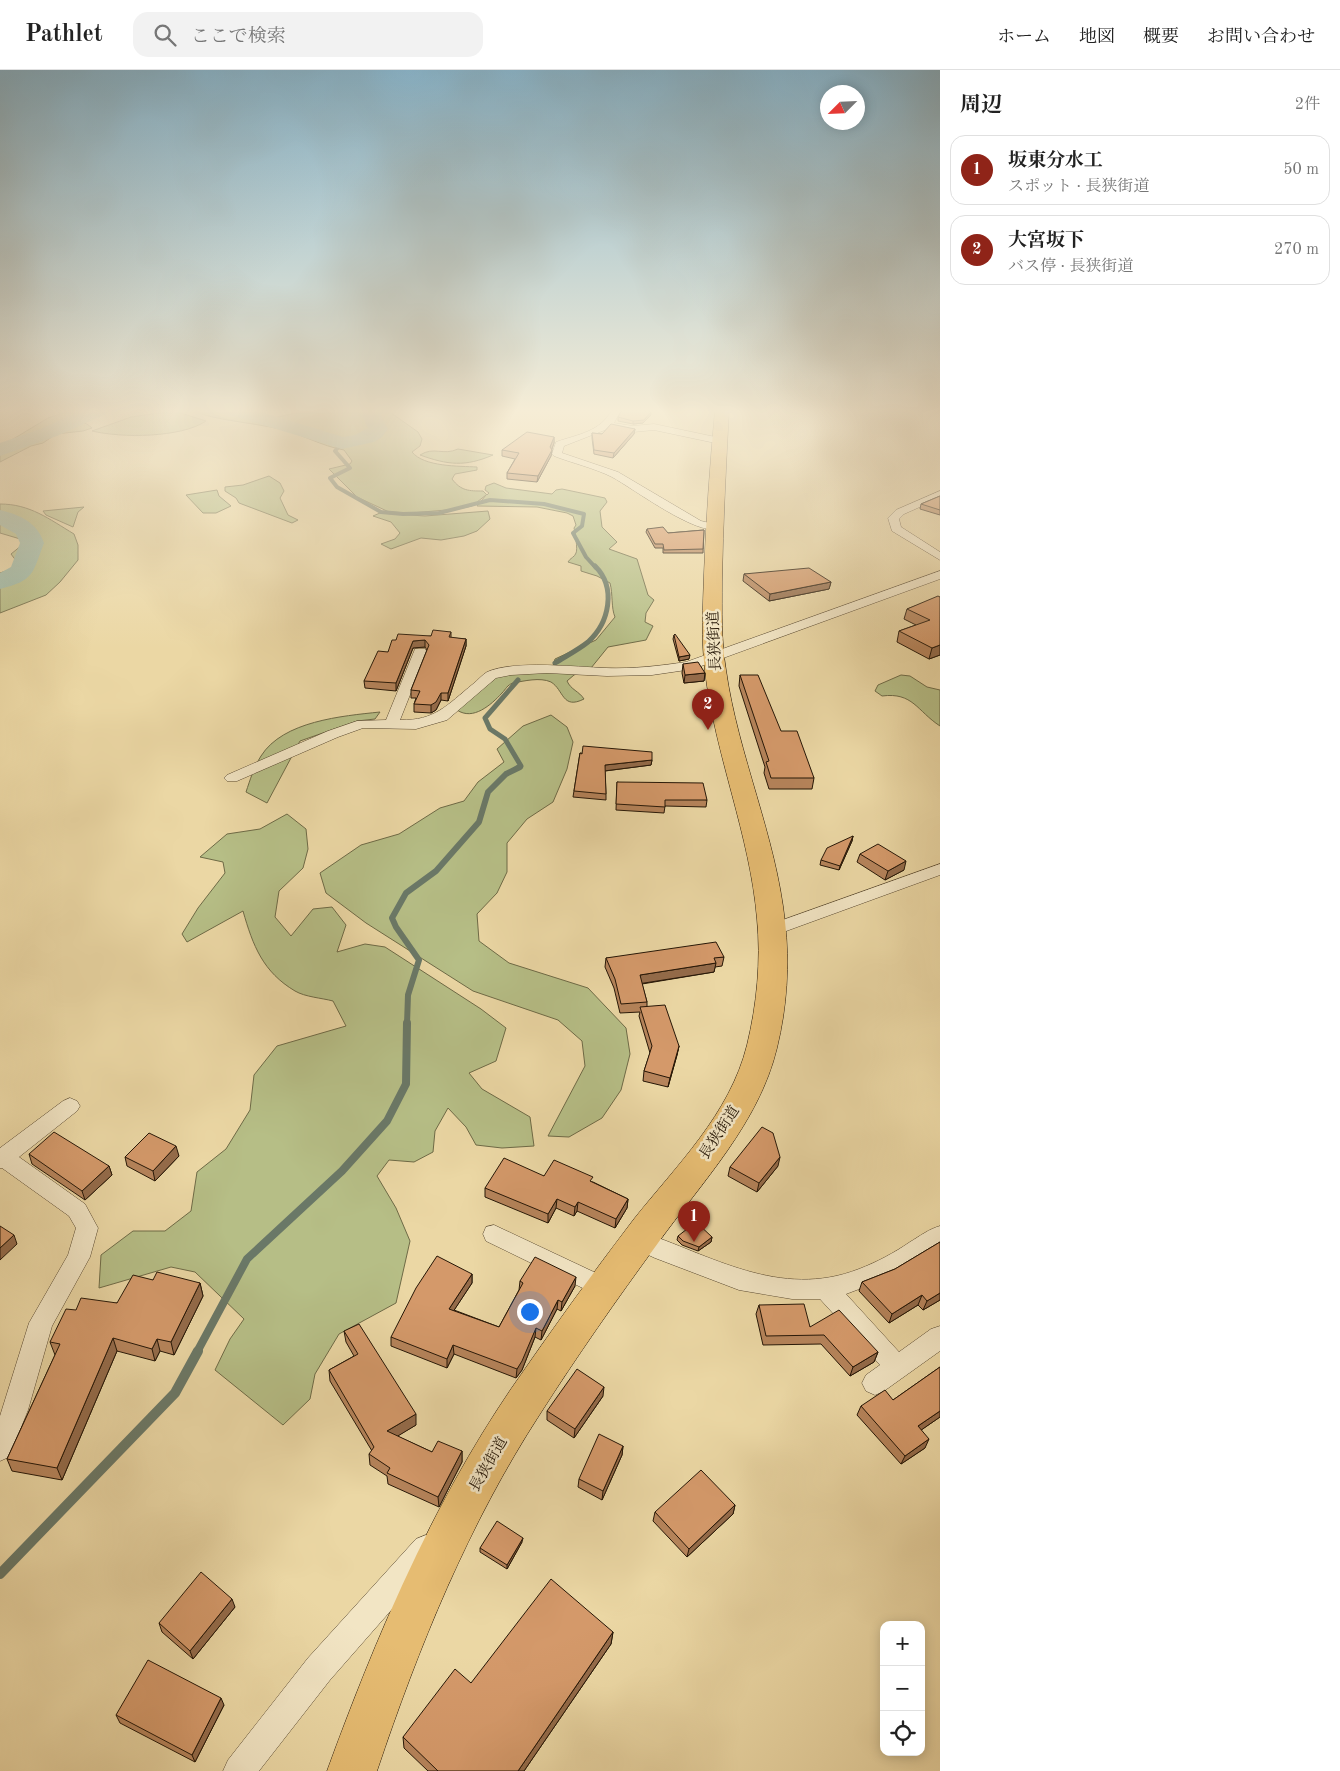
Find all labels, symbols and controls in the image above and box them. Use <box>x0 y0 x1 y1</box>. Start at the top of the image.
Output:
search box <box>133 12 483 57</box>
icon: search <box>151 21 179 49</box>
text: Pathlet <box>25 23 103 47</box>
text: ここで検索 <box>191 28 286 47</box>
text: ホーム <box>997 28 1051 46</box>
text: 地図 <box>1079 28 1115 46</box>
text: 概要 <box>1143 28 1179 46</box>
text: お問い合わせ <box>1207 28 1315 46</box>
north arrow <box>820 85 865 130</box>
text: 周辺 <box>960 95 1002 116</box>
text: 2件 <box>1295 97 1320 113</box>
text: 坂東分水工 <box>1008 152 1103 171</box>
text: 1 <box>972 162 982 178</box>
text: 50 m <box>1283 162 1319 178</box>
text: スポット · 長狭街道 <box>1008 179 1149 195</box>
text: 大宮坂下 <box>1008 232 1084 251</box>
text: 2 <box>972 242 982 258</box>
text: 270 m <box>1274 242 1319 258</box>
text: バス停 · 長狭街道 <box>1008 259 1133 275</box>
street label: 長狭街道 <box>704 611 725 671</box>
pin: 2 <box>692 689 724 730</box>
street label: 長狭街道 <box>696 1102 743 1162</box>
pin: 1 <box>678 1201 710 1242</box>
your location <box>517 1299 543 1325</box>
street label: 長狭街道 <box>466 1434 511 1494</box>
map controls <box>880 1621 925 1756</box>
button: + <box>880 1621 925 1666</box>
button: − <box>880 1666 925 1711</box>
button: locate <box>880 1711 925 1756</box>

